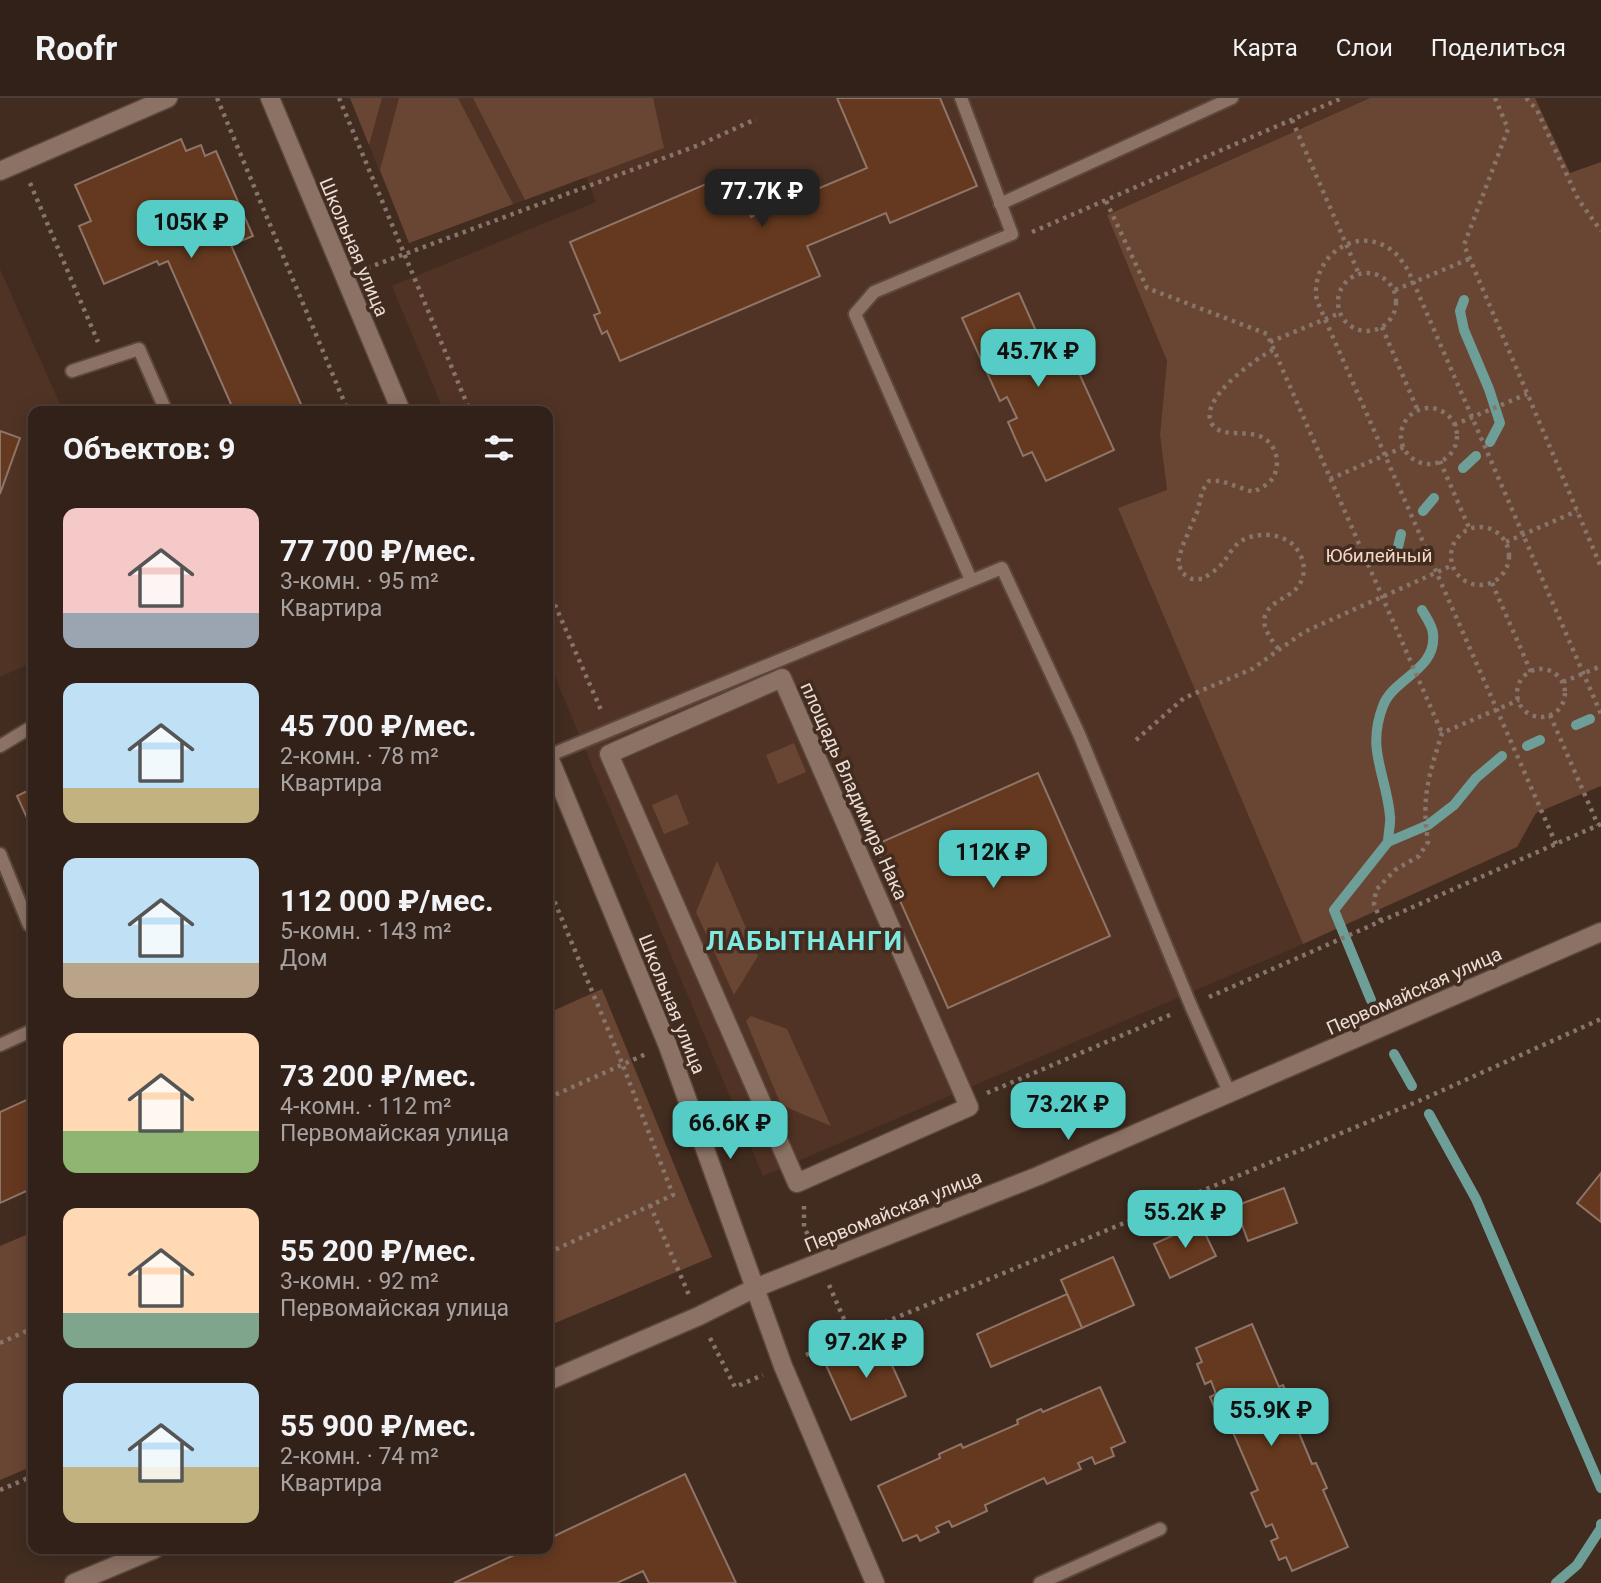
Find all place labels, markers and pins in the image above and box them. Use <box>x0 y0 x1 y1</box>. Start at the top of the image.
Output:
pin: 77.7K ₽ <box>697 170 827 229</box>
pin: 105K ₽ <box>134 200 248 260</box>
pin: 45.7K ₽ <box>973 330 1103 389</box>
pin: 112K ₽ <box>936 830 1050 890</box>
pin: 73.2K ₽ <box>1003 1082 1133 1142</box>
pin: 66.6K ₽ <box>665 1102 795 1161</box>
pin: 55.2K ₽ <box>1120 1190 1250 1250</box>
pin: 97.2K ₽ <box>801 1320 931 1380</box>
pin: 55.9K ₽ <box>1206 1388 1336 1448</box>

